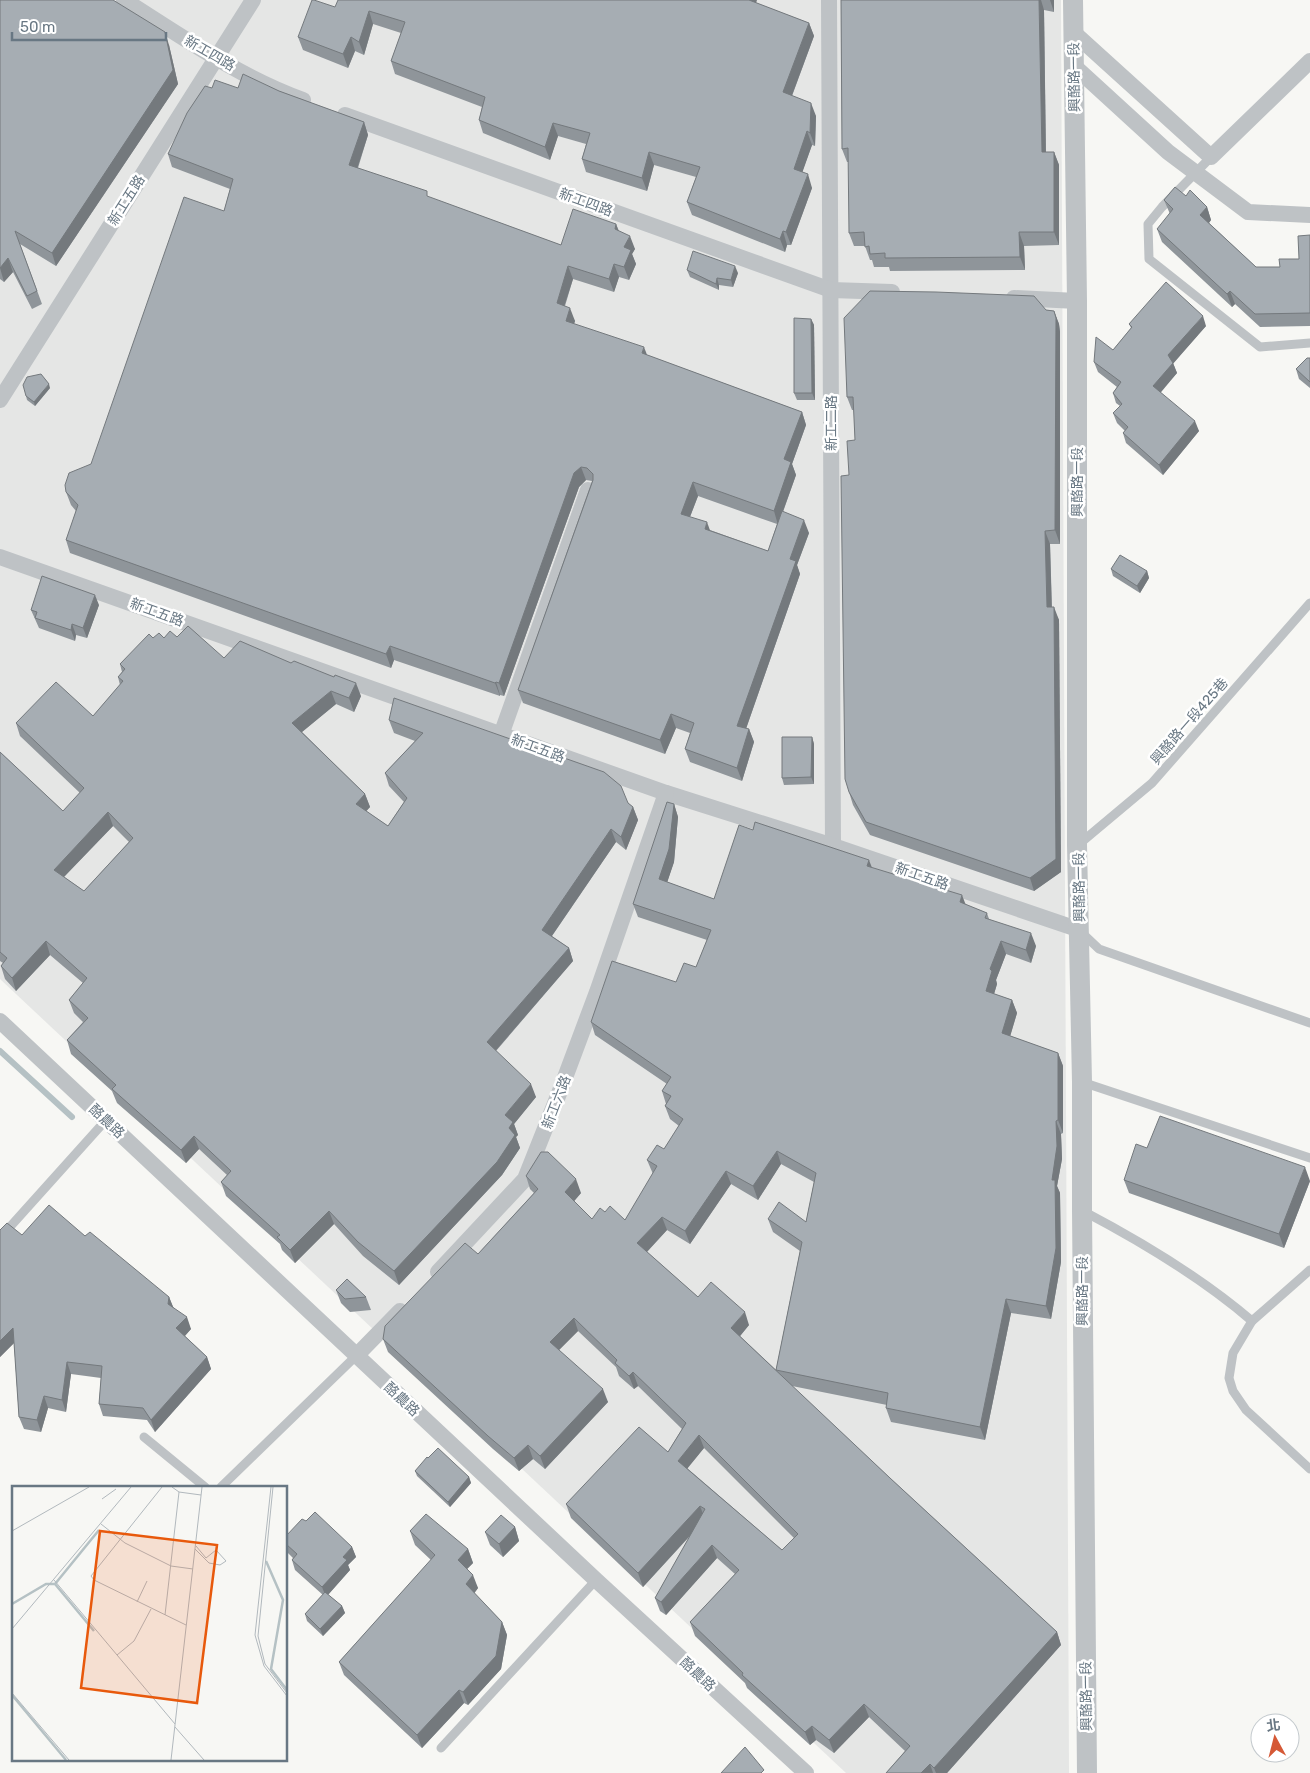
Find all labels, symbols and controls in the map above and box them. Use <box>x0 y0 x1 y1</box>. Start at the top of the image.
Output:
scale bar <box>12 10 166 42</box>
text: 50 m <box>20 18 55 36</box>
street label: 新工四路 <box>181 32 238 75</box>
street label: 興酪路一段 <box>1065 42 1084 112</box>
street label: 新工五路 <box>104 172 148 229</box>
street label: 新工四路 <box>557 185 615 220</box>
street label: 新工二路 <box>823 395 840 451</box>
street label: 興酪路一段 <box>1069 447 1086 517</box>
street label: 新工五路 <box>128 595 186 630</box>
street label: 興酪路一段425巷 <box>1147 675 1232 768</box>
street label: 新工五路 <box>509 731 567 766</box>
street label: 興酪路一段 <box>1070 852 1089 922</box>
street label: 新工五路 <box>893 859 951 894</box>
street label: 新工六路 <box>538 1073 574 1131</box>
street label: 酪農路 <box>86 1101 128 1142</box>
street label: 興酪路一段 <box>1074 1256 1091 1326</box>
street label: 酪農路 <box>381 1379 423 1420</box>
inset map <box>12 1486 288 1760</box>
street label: 酪農路 <box>677 1654 719 1695</box>
street label: 興酪路一段 <box>1077 1661 1096 1731</box>
north arrow <box>1250 1713 1300 1763</box>
text: 北 <box>1265 1716 1281 1735</box>

